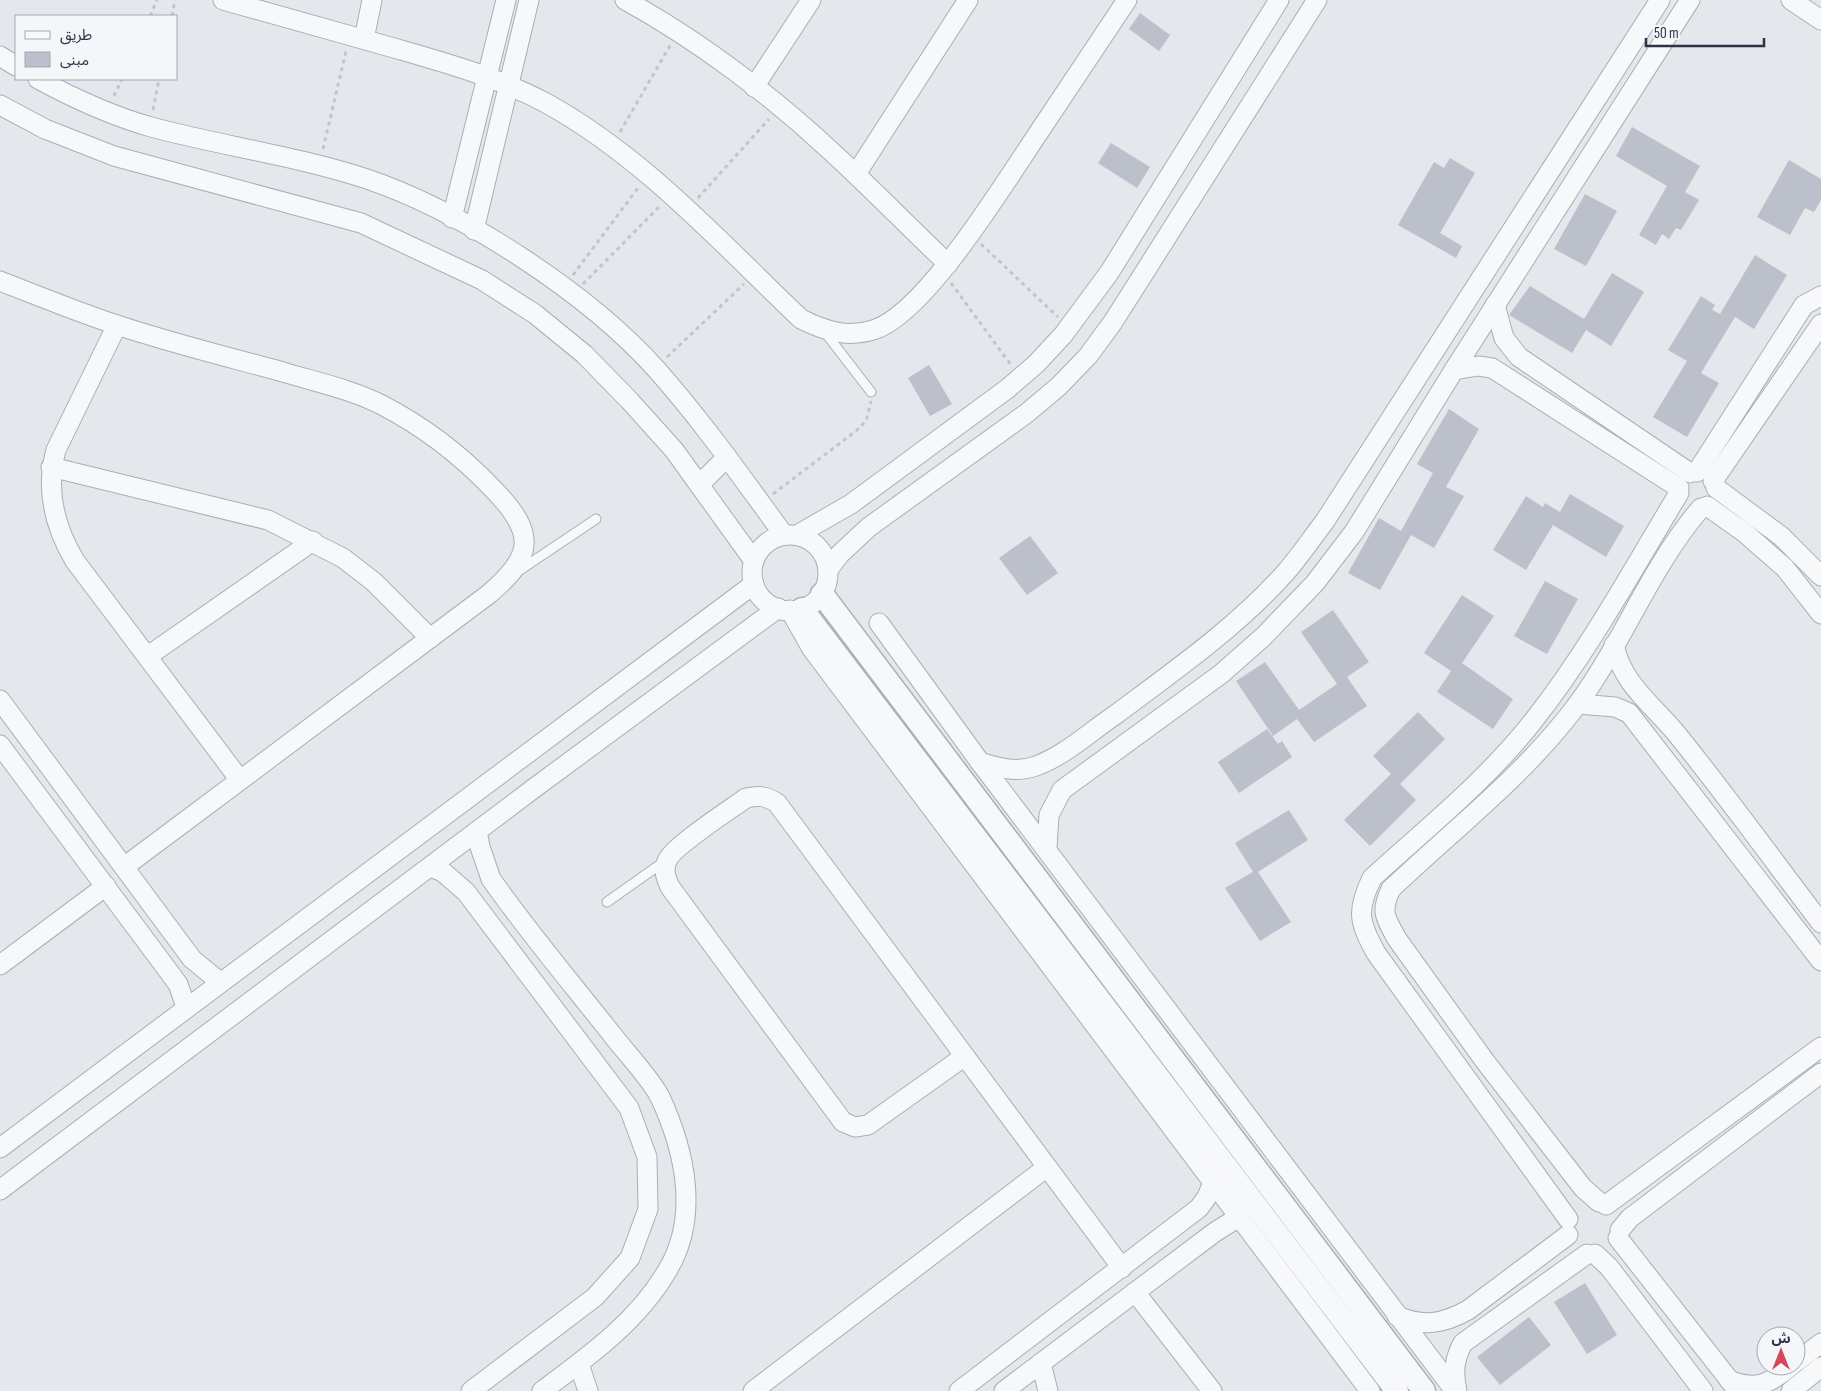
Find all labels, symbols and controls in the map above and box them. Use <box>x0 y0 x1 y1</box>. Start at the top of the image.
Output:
legend <box>15 15 178 80</box>
scale bar <box>1646 15 1764 47</box>
text: 50 m <box>1654 24 1679 43</box>
text: طريق <box>60 26 92 45</box>
text: مبنى <box>60 51 89 70</box>
north arrow <box>1756 1326 1806 1376</box>
text: ش <box>1771 1330 1791 1347</box>

